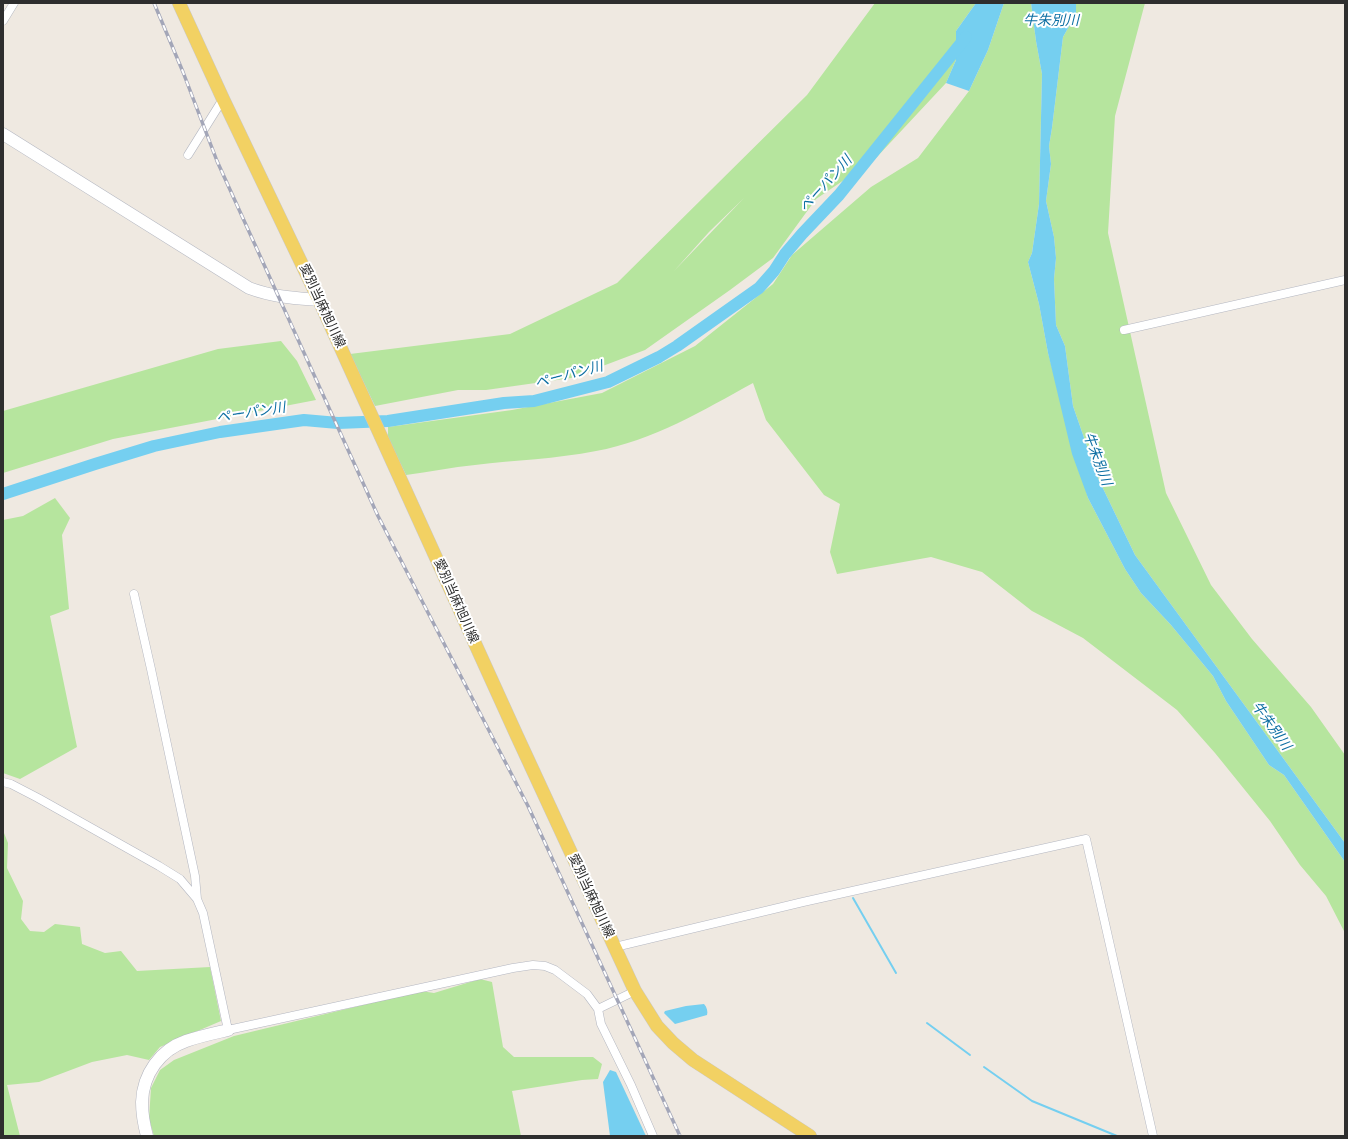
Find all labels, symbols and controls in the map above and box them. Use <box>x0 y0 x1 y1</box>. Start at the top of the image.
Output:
water label: 牛朱別川 <box>1023 13 1079 29</box>
water label: ペーパン川 <box>796 152 856 216</box>
street label: 愛別当麻旭川線 <box>296 261 348 351</box>
water label: ペーパン川 <box>533 358 605 392</box>
water label: ペーパン川 <box>215 399 287 427</box>
water label: 牛朱別川 <box>1079 430 1115 488</box>
street label: 愛別当麻旭川線 <box>430 556 482 646</box>
water label: 牛朱別川 <box>1248 698 1294 754</box>
street label: 愛別当麻旭川線 <box>565 851 617 941</box>

